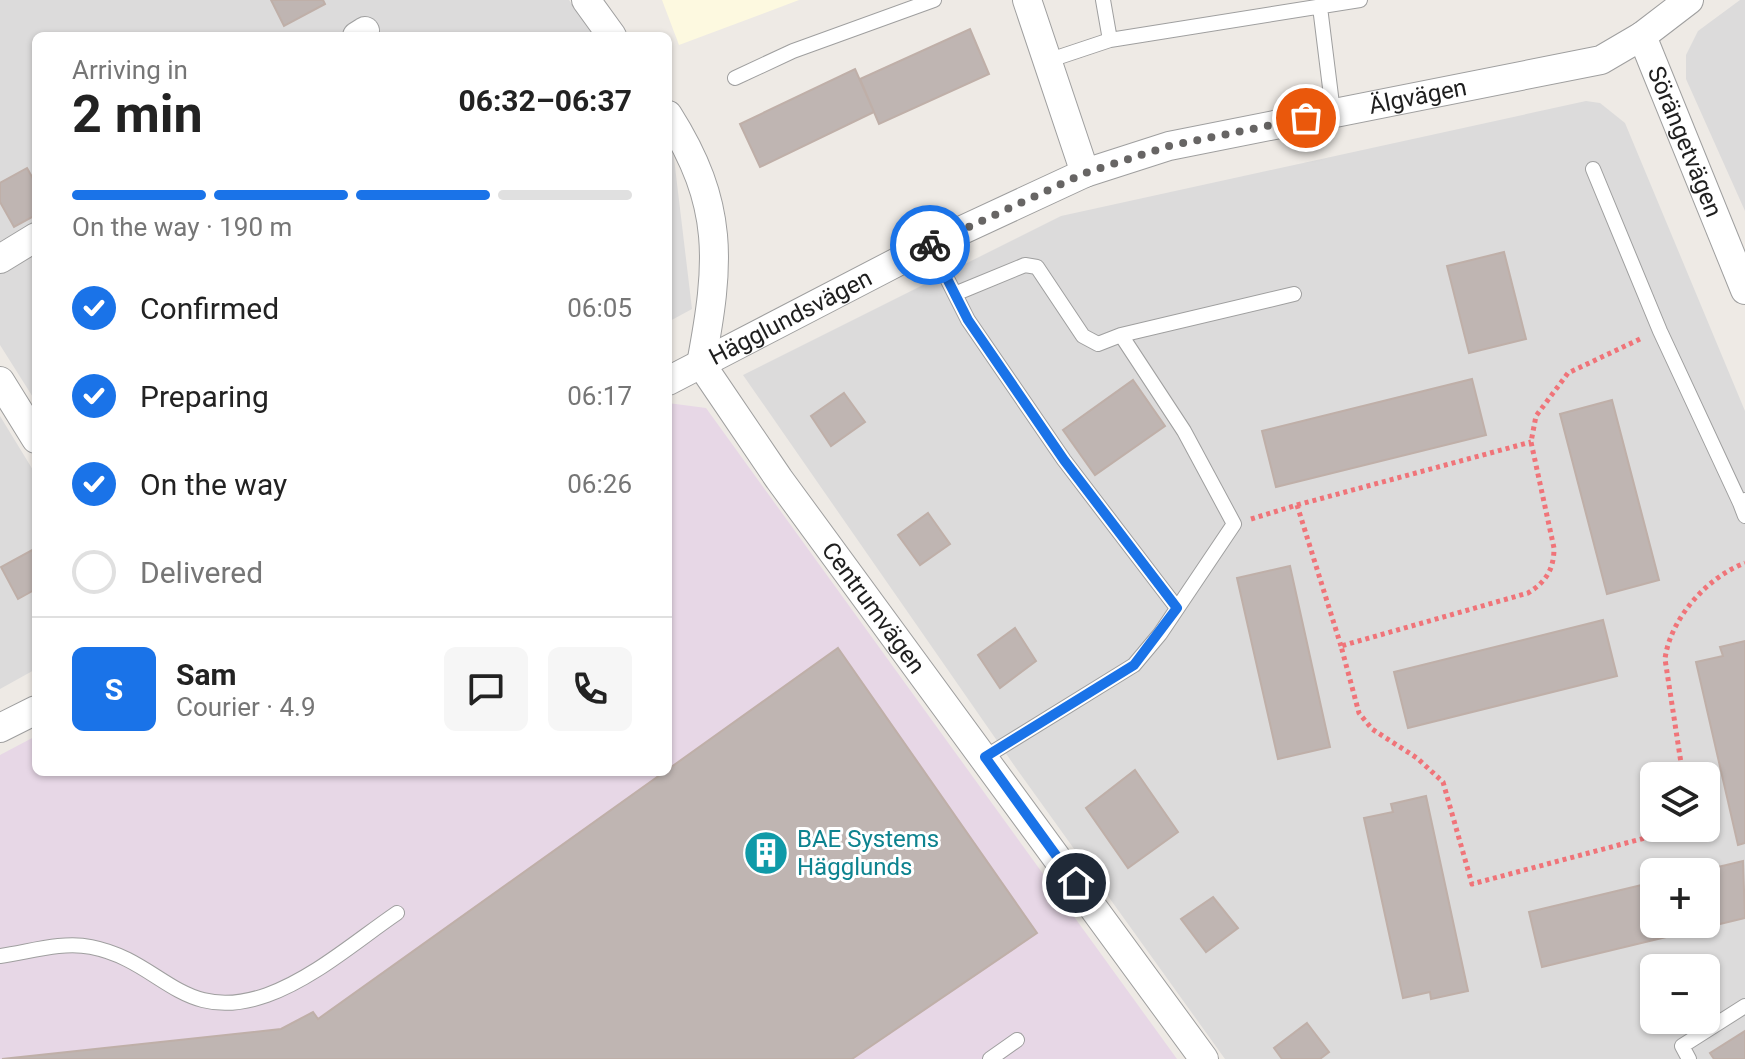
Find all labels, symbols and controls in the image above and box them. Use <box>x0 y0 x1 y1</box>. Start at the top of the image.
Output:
text: Arriving in <box>72 55 188 85</box>
street label: Sörängetvägen <box>1642 62 1728 221</box>
street label: Älgvägen <box>1367 73 1469 120</box>
text: 06:32–06:37 <box>458 83 632 118</box>
text: 2 min <box>72 84 203 145</box>
pin <box>1272 84 1340 152</box>
icon: bag <box>1284 96 1328 140</box>
courier <box>890 205 970 285</box>
text: On the way · 190 m <box>72 212 292 242</box>
icon: bike <box>908 223 952 267</box>
street label: Hägglundsvägen <box>704 264 877 371</box>
icon: check <box>72 286 116 330</box>
text: Confirmed <box>140 291 279 326</box>
text: 06:05 <box>567 293 632 323</box>
icon: check <box>72 374 116 418</box>
text: Preparing <box>140 379 269 414</box>
text: 06:17 <box>567 381 632 411</box>
icon: check <box>72 462 116 506</box>
text: On the way <box>140 467 287 502</box>
text: 06:26 <box>567 469 632 499</box>
street label: Centrumvägen <box>816 537 931 679</box>
text: Delivered <box>140 555 263 590</box>
button: chat <box>444 647 528 731</box>
button: phone <box>548 647 632 731</box>
text: Sam <box>176 657 237 692</box>
text: S <box>105 672 123 707</box>
text: Courier · 4.9 <box>176 692 316 722</box>
map controls <box>1640 762 1720 1034</box>
button: layers <box>1640 762 1720 842</box>
place label: BAE Systems Hägglunds <box>797 825 939 881</box>
building icon: BAE Systems Hägglunds <box>742 829 790 877</box>
pin <box>1042 849 1110 917</box>
button: + <box>1640 858 1720 938</box>
icon: home <box>1054 861 1098 905</box>
button: − <box>1640 954 1720 1034</box>

